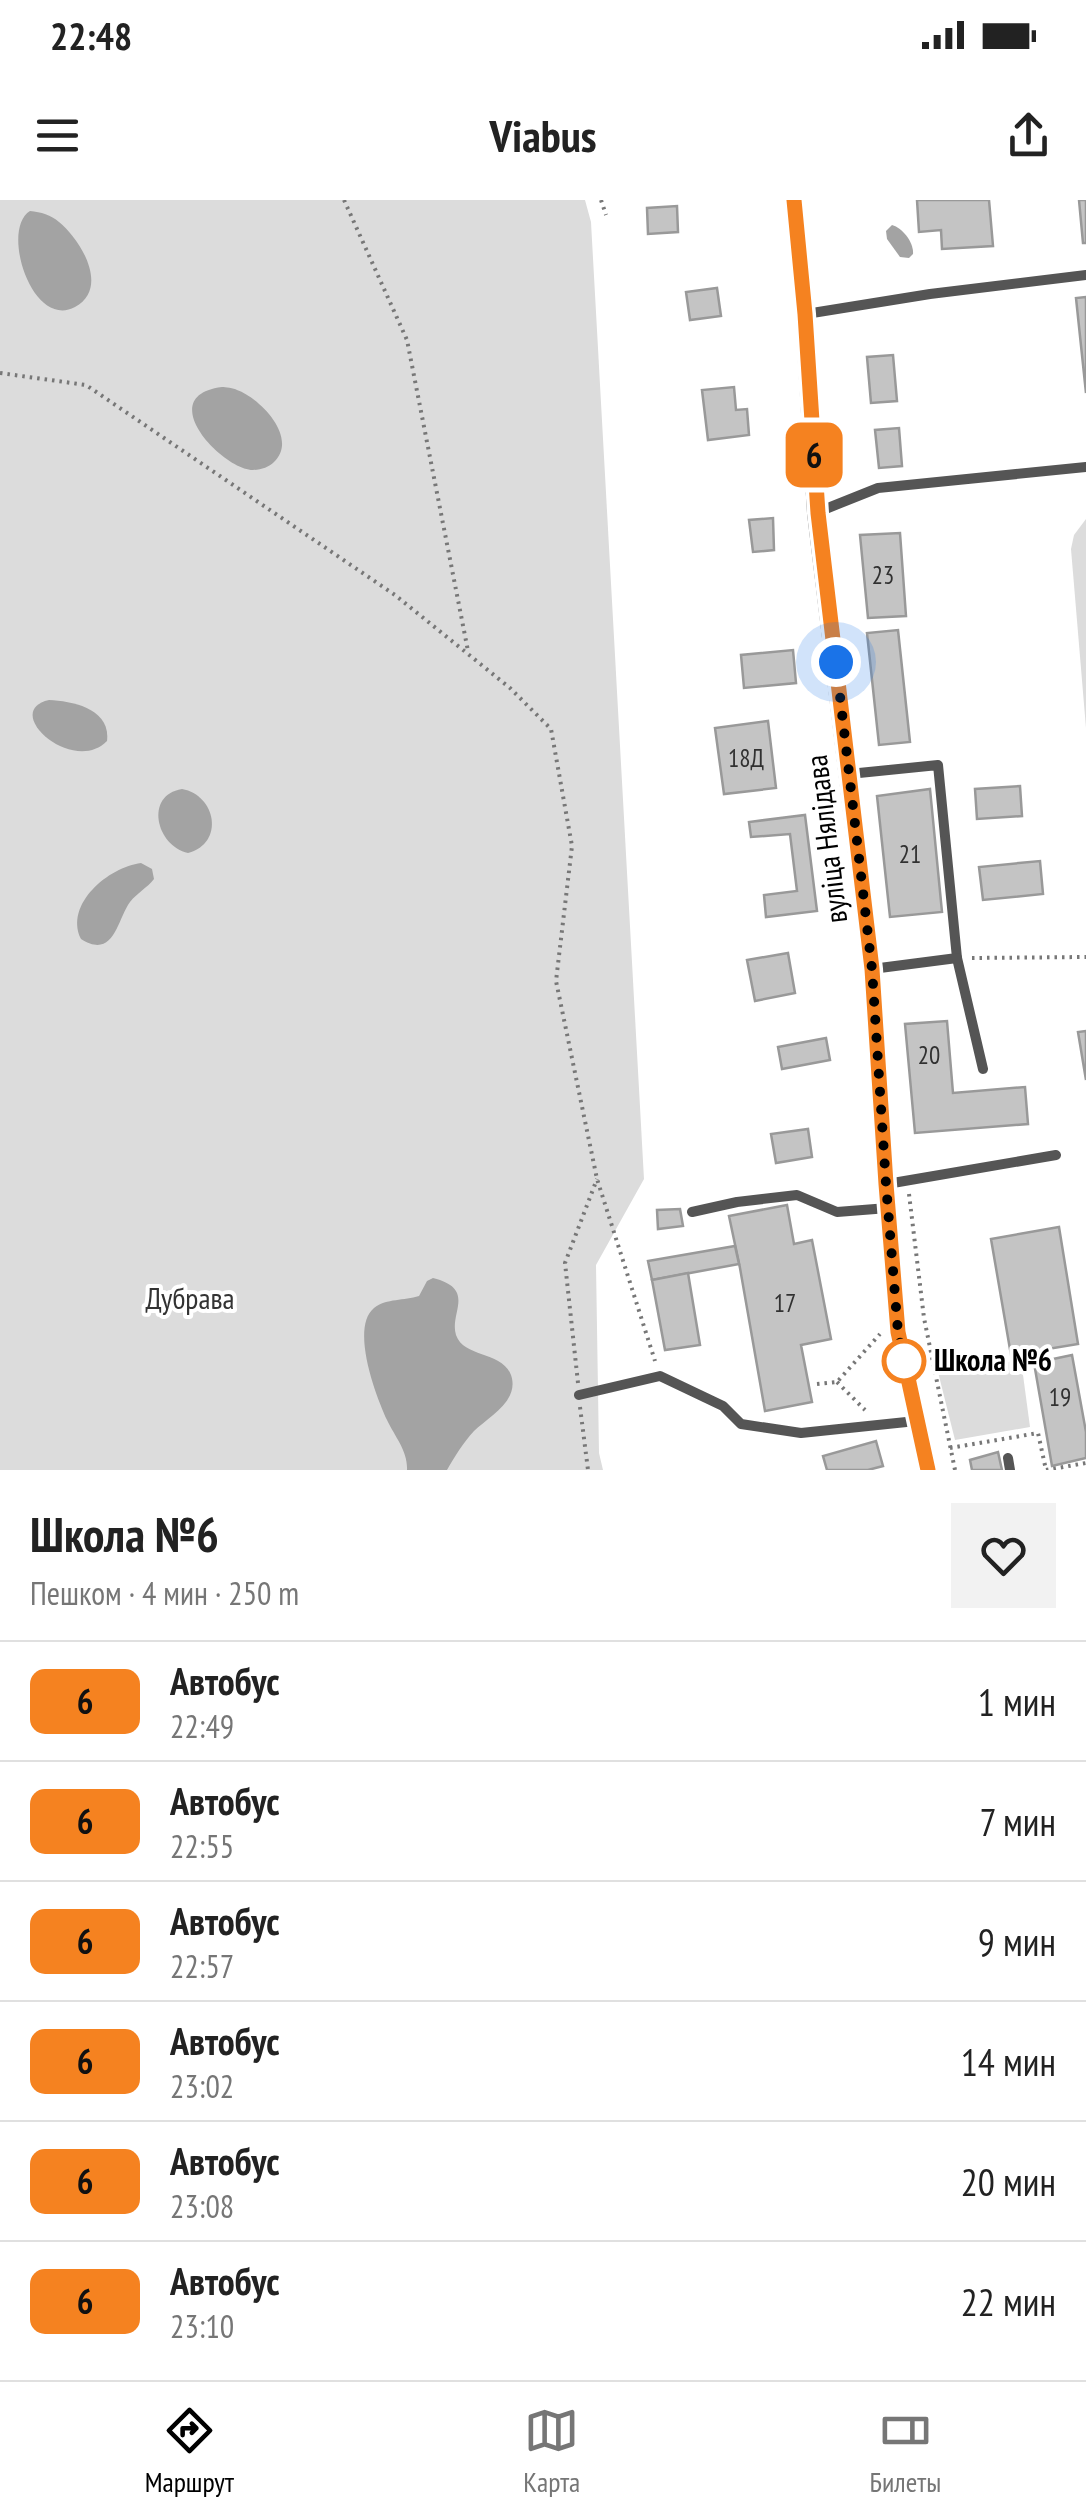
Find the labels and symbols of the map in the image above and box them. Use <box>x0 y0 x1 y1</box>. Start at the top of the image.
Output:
line badge: 6 <box>782 422 846 488</box>
house number: 23 <box>872 559 894 591</box>
your location <box>811 637 861 687</box>
house number: 18Д <box>728 742 764 774</box>
street label: вуліца Нялідава <box>796 753 855 925</box>
house number: 21 <box>899 838 921 870</box>
house number: 20 <box>918 1039 940 1071</box>
park label: Дубрава <box>145 1278 235 1317</box>
house number: 17 <box>774 1287 796 1319</box>
marker: Школа №6 <box>883 1340 925 1382</box>
place label: Школа №6 <box>934 1340 1052 1379</box>
house number: 19 <box>1049 1381 1071 1413</box>

